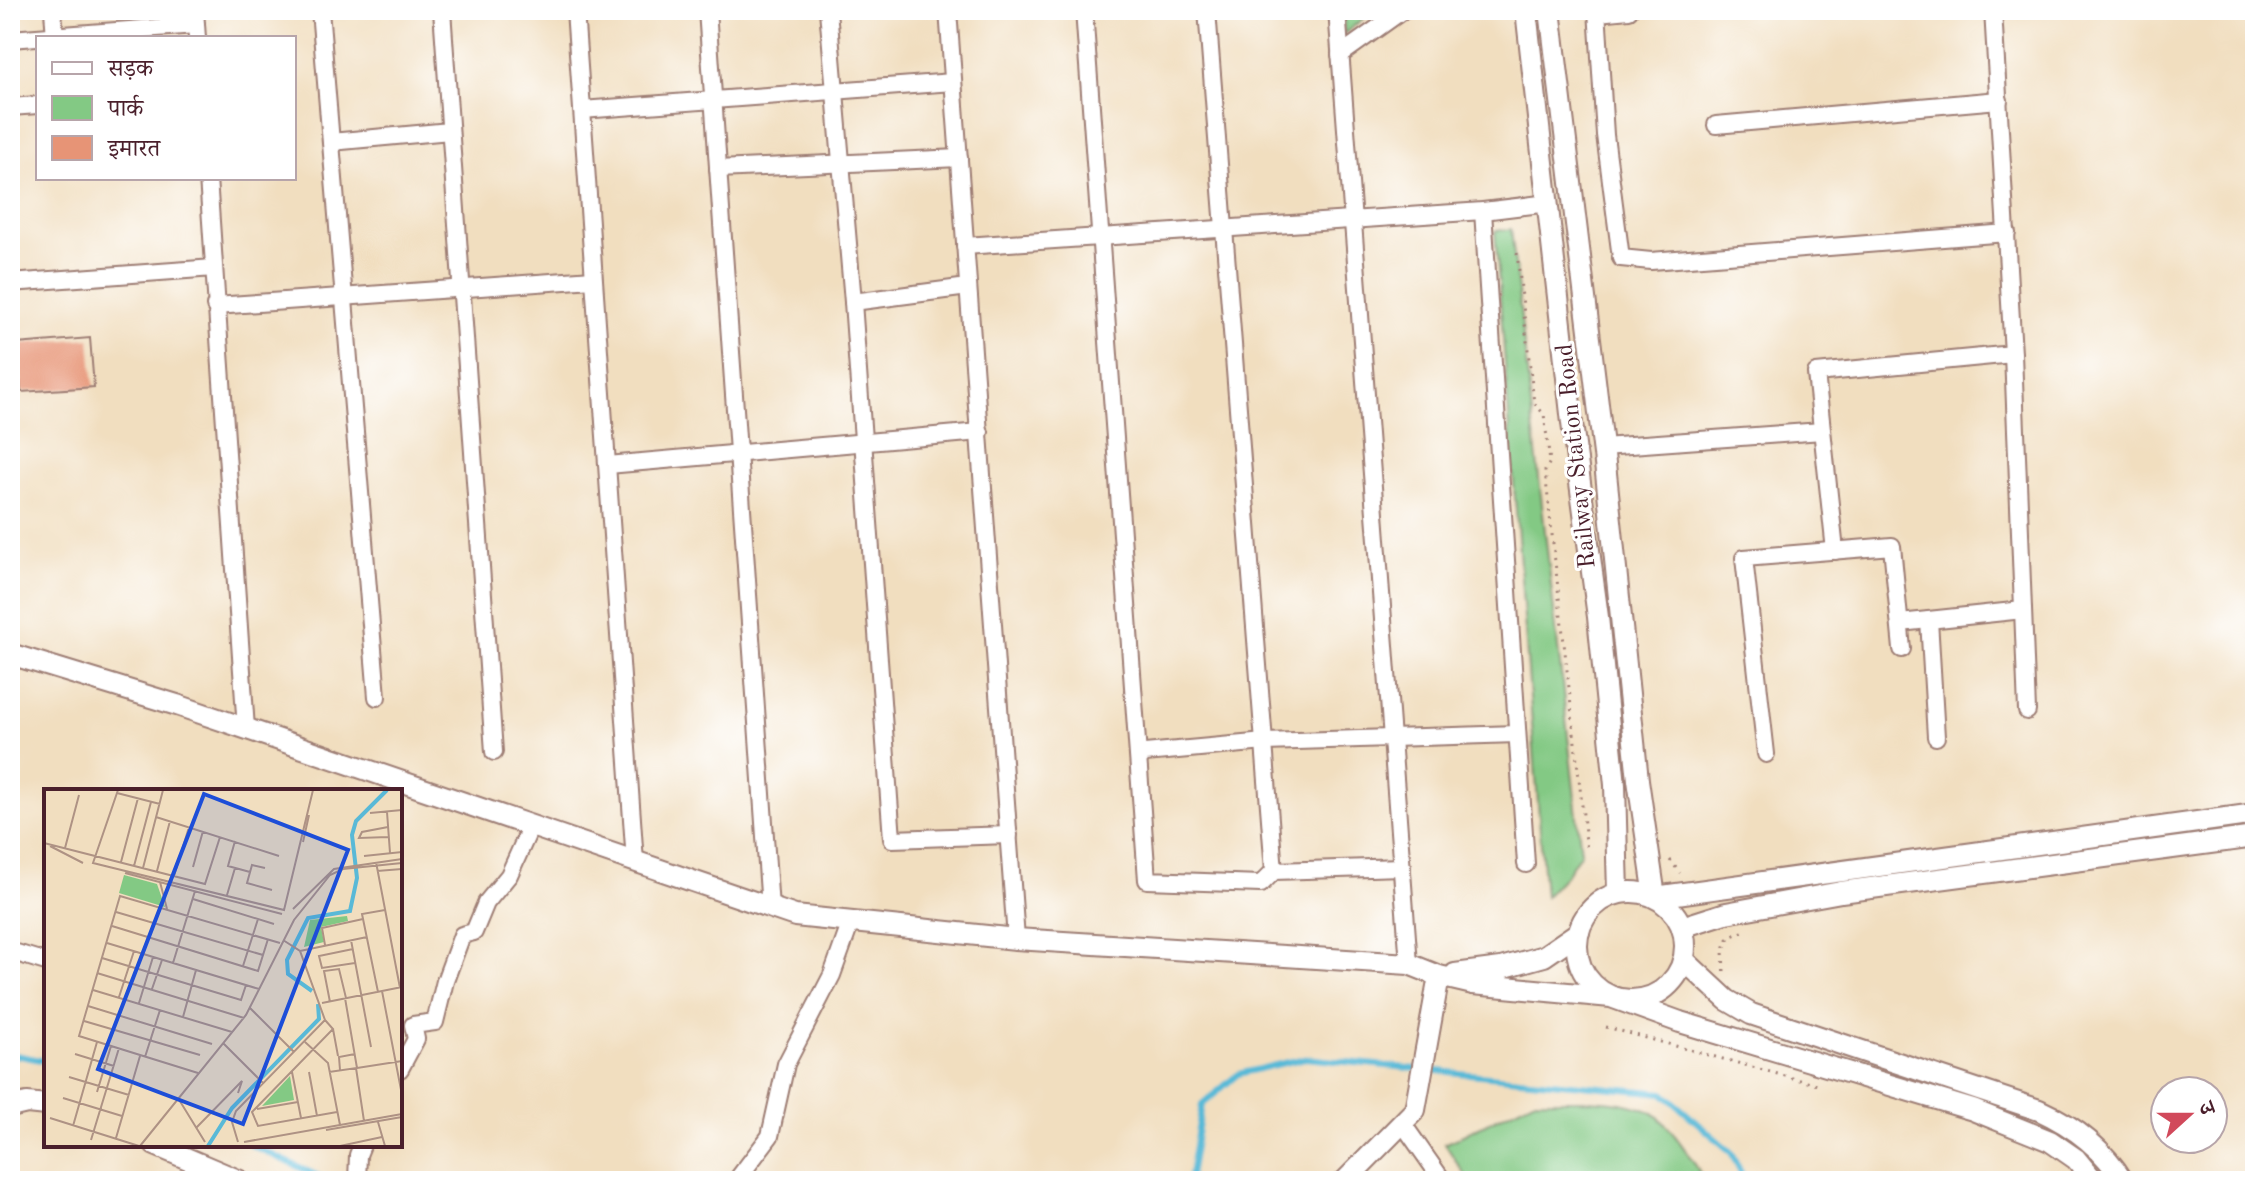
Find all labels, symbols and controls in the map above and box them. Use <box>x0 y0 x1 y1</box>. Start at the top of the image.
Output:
legend <box>36 36 296 180</box>
text: सड़क <box>107 58 155 82</box>
text: पार्क <box>107 94 145 122</box>
text: इमारत <box>107 138 161 162</box>
street label: Railway Station Road <box>1553 342 1601 570</box>
inset map <box>44 789 402 1147</box>
north arrow <box>2149 1075 2229 1155</box>
text: उ <box>2193 1098 2219 1119</box>

